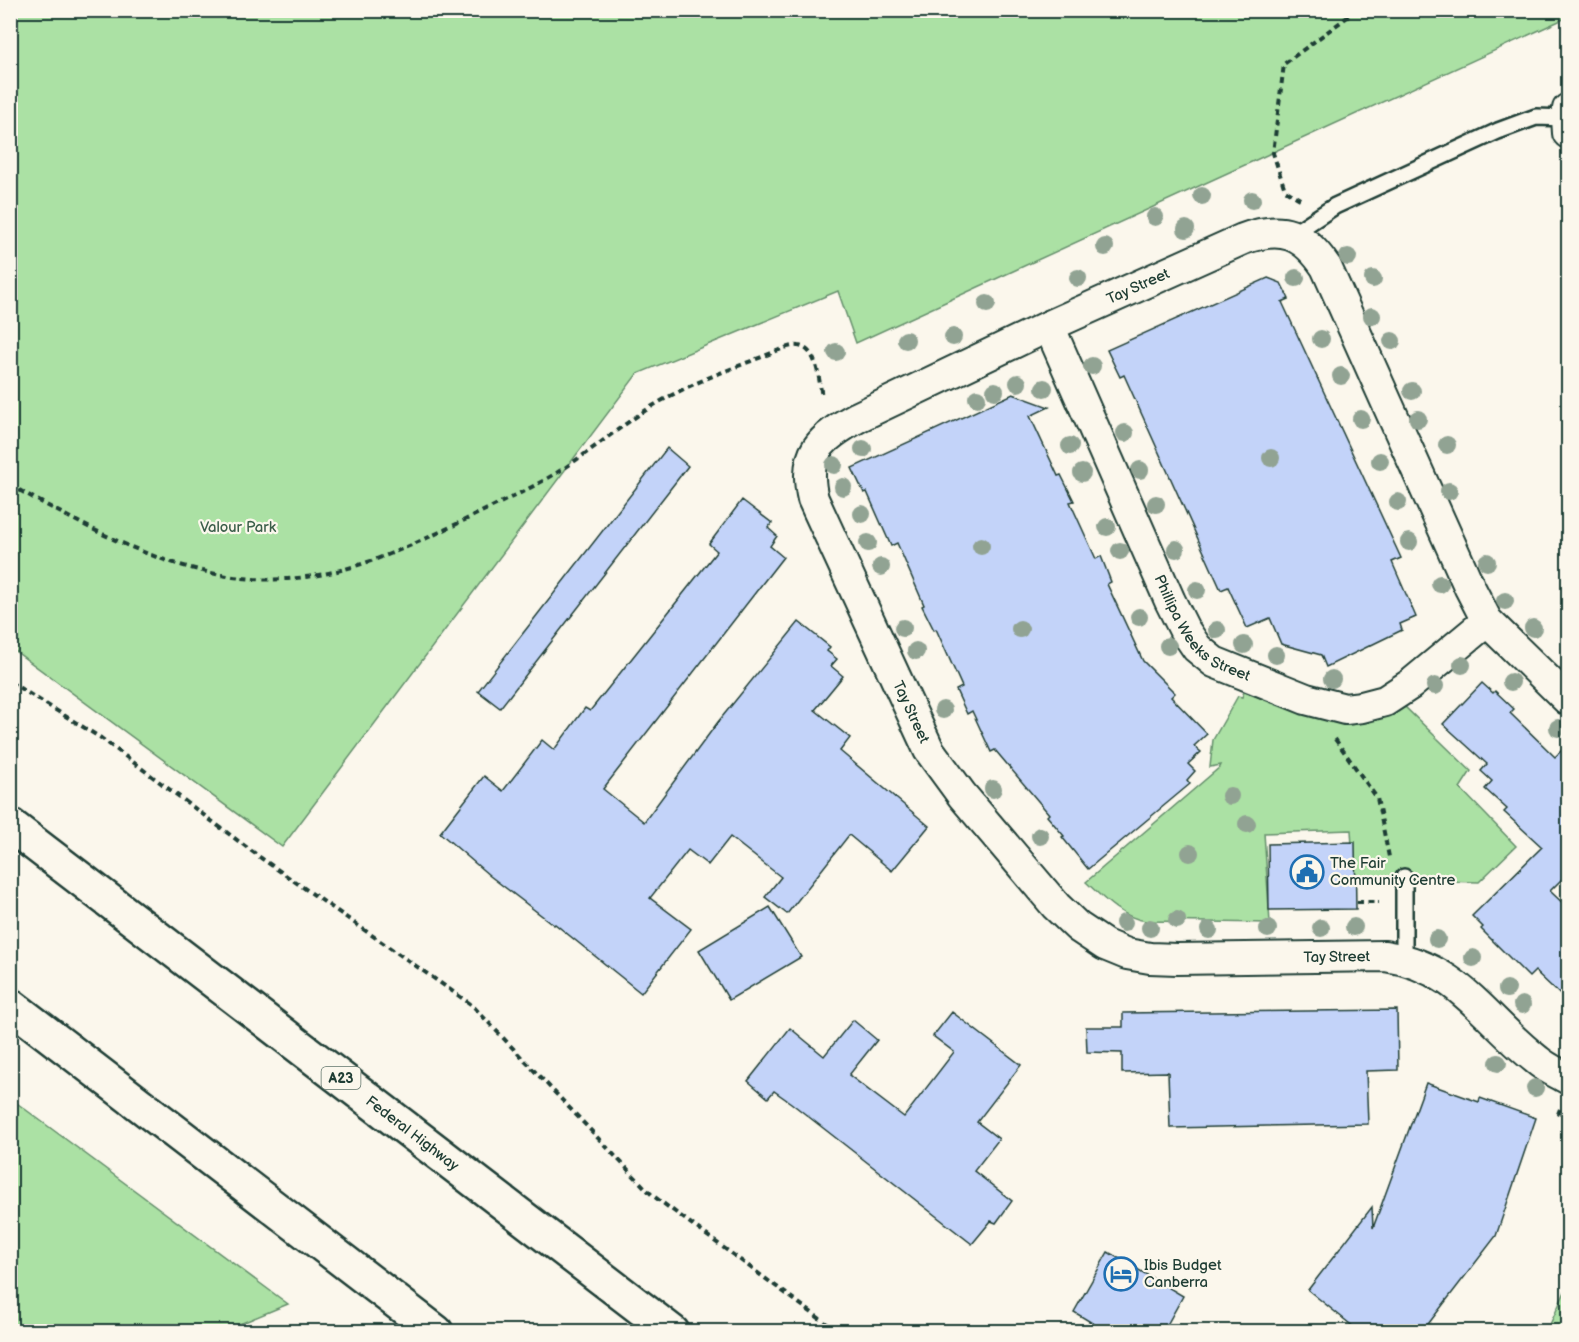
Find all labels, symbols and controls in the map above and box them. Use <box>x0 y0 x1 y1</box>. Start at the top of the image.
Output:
street label: Tay Street <box>1104 264 1173 309</box>
park label: Valour Park <box>200 518 277 537</box>
street label: Phillipa Weeks Street <box>1150 572 1253 686</box>
street label: Tay Street <box>888 678 934 747</box>
public building icon: The Fair Community Centre <box>1289 854 1325 890</box>
place label: The Fair Community Centre <box>1330 854 1455 890</box>
street label: Tay Street <box>1303 947 1371 967</box>
road number: A23 <box>322 1067 360 1089</box>
street label: Federal Highway <box>362 1092 463 1176</box>
hotel icon: Ibis Budget Canberra <box>1103 1256 1139 1292</box>
place label: Ibis Budget Canberra <box>1144 1256 1222 1292</box>

